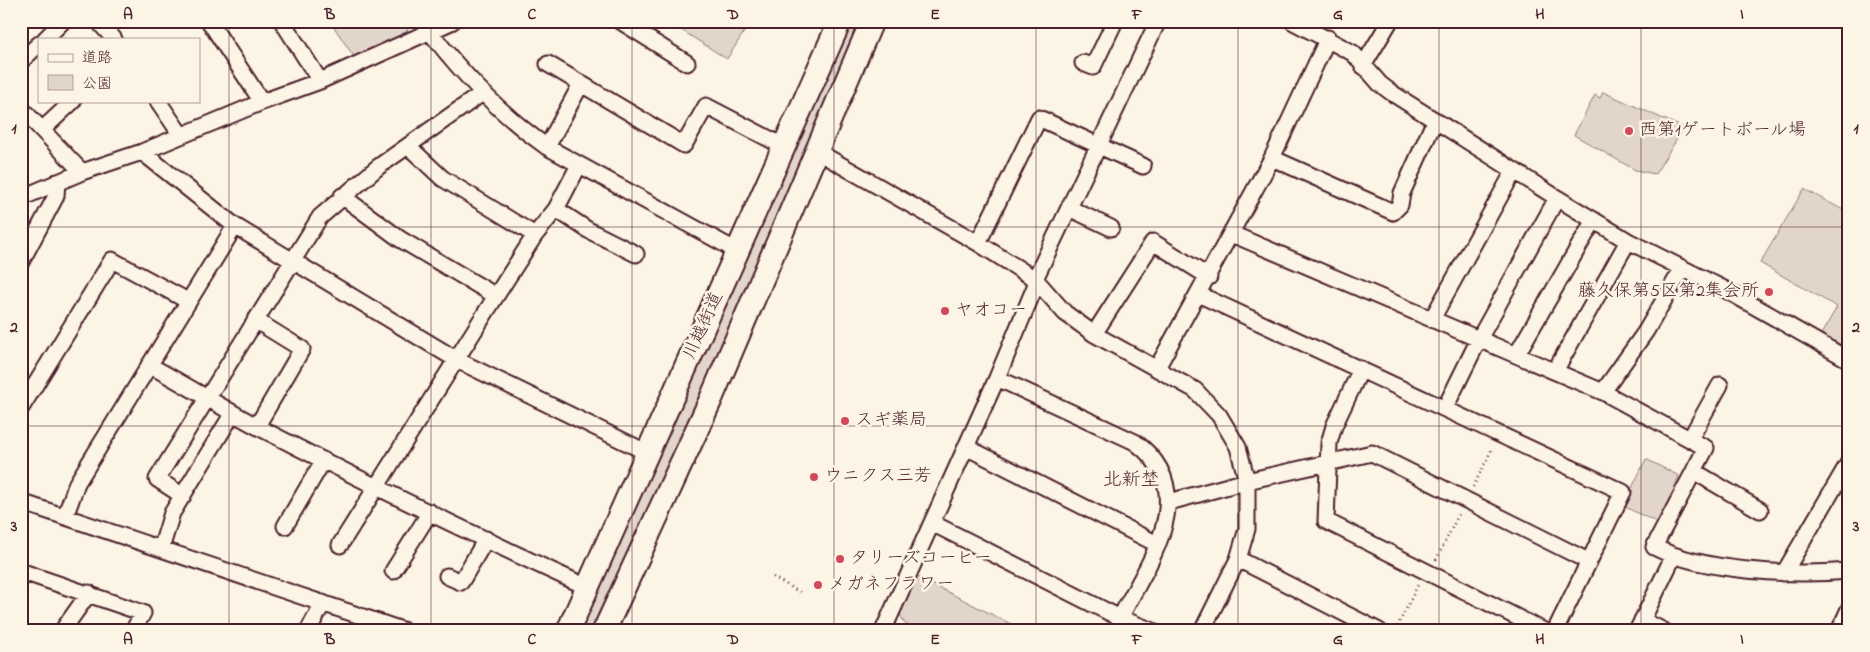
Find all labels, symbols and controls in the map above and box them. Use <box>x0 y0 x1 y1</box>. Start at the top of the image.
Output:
text: A <box>123 3 133 27</box>
text: B <box>324 3 336 27</box>
text: C <box>528 3 537 27</box>
text: D <box>726 3 739 27</box>
text: E <box>930 3 940 27</box>
text: F <box>1131 3 1143 27</box>
text: G <box>1333 3 1343 27</box>
text: H <box>1535 3 1545 27</box>
text: I <box>1740 3 1744 27</box>
legend <box>38 38 200 102</box>
text: 道路 <box>82 47 112 69</box>
text: 公園 <box>82 73 112 95</box>
text: 1 <box>11 117 17 141</box>
text: 1 <box>1853 117 1859 141</box>
place label: 西第1ゲートボール場 <box>1639 118 1806 144</box>
marker: 西第1ゲートボール場 <box>1623 125 1635 137</box>
place label: 藤久保第5区第2集会所 <box>1578 279 1759 305</box>
marker: 藤久保第5区第2集会所 <box>1763 286 1775 298</box>
street label: 川越街道 <box>677 288 731 364</box>
place label: ヤオコー <box>955 298 1027 324</box>
marker: ヤオコー <box>939 305 951 317</box>
text: 2 <box>9 316 18 340</box>
text: 2 <box>1851 316 1860 340</box>
place label: スギ薬局 <box>855 408 927 434</box>
marker: スギ薬局 <box>839 415 851 427</box>
place label: ウニクス三芳 <box>824 464 932 490</box>
district label: 北新埜 <box>1102 467 1160 494</box>
marker: ウニクス三芳 <box>808 471 820 483</box>
text: 3 <box>10 515 18 539</box>
text: 3 <box>1852 515 1860 539</box>
place label: タリーズコーヒー <box>850 546 991 572</box>
marker: タリーズコーヒー <box>834 553 846 565</box>
place label: メガネフラワー <box>828 572 954 598</box>
marker: メガネフラワー <box>812 579 824 591</box>
text: A <box>123 628 133 652</box>
text: B <box>324 628 336 652</box>
text: C <box>528 628 537 652</box>
text: D <box>726 628 739 652</box>
text: E <box>930 628 940 652</box>
text: F <box>1131 628 1143 652</box>
text: G <box>1333 628 1343 652</box>
text: H <box>1535 628 1545 652</box>
text: I <box>1740 628 1744 652</box>

